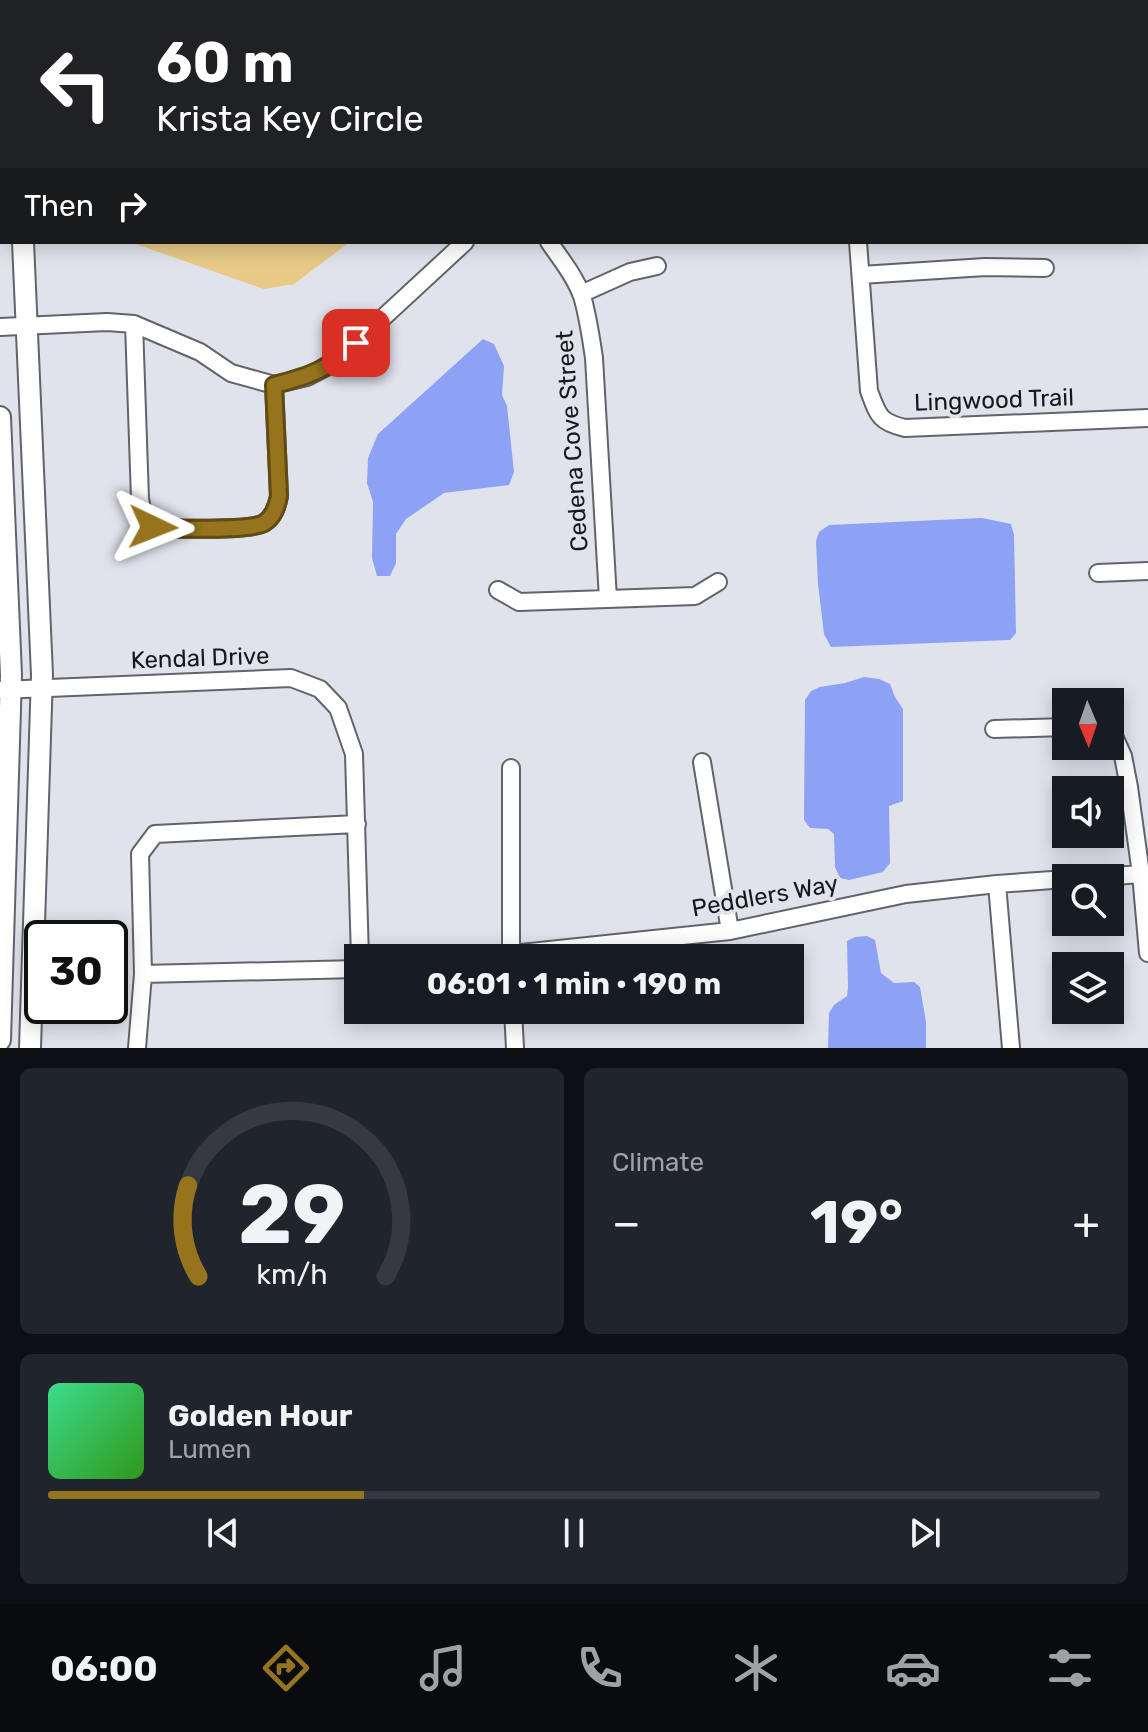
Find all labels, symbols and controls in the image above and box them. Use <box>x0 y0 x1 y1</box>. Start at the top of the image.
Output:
text: 60 m <box>156 30 294 96</box>
icon: left <box>24 32 128 136</box>
text: Krista Key Circle <box>156 97 424 140</box>
icon: right <box>110 184 154 228</box>
text: Then <box>24 188 94 224</box>
pin <box>322 309 390 377</box>
icon: arrive <box>334 321 378 365</box>
street label: Cedena Cove Street <box>550 329 594 553</box>
street label: Lingwood Trail <box>914 383 1074 417</box>
position arrow <box>111 485 195 569</box>
street label: Kendal Drive <box>130 642 270 674</box>
north arrow <box>1052 688 1124 760</box>
map controls <box>1052 688 1124 1024</box>
button: sound <box>1052 776 1124 848</box>
button: search <box>1052 864 1124 936</box>
street label: Peddlers Way <box>690 869 840 923</box>
speed limit sign: 30 <box>24 920 128 1024</box>
button: layers <box>1052 952 1124 1024</box>
text: 06:01 · 1 min · 190 m <box>427 966 721 1002</box>
text: Climate <box>612 1147 704 1178</box>
text: 29 <box>238 1165 346 1264</box>
text: 19° <box>810 1187 903 1258</box>
text: − <box>612 1197 641 1249</box>
text: + <box>1073 1197 1100 1249</box>
text: km/h <box>256 1257 328 1291</box>
text: Golden Hour <box>168 1398 352 1434</box>
text: Lumen <box>168 1434 251 1465</box>
icon: previous <box>201 1511 245 1555</box>
icon: pause <box>552 1511 596 1555</box>
icon: next <box>903 1511 947 1555</box>
icon: directions <box>258 1640 314 1696</box>
icon: music <box>415 1640 471 1696</box>
icon: phone <box>572 1640 628 1696</box>
icon: climate <box>728 1640 784 1696</box>
icon: car <box>885 1640 941 1696</box>
icon: filters <box>1042 1640 1098 1696</box>
text: 06:00 <box>50 1647 158 1690</box>

